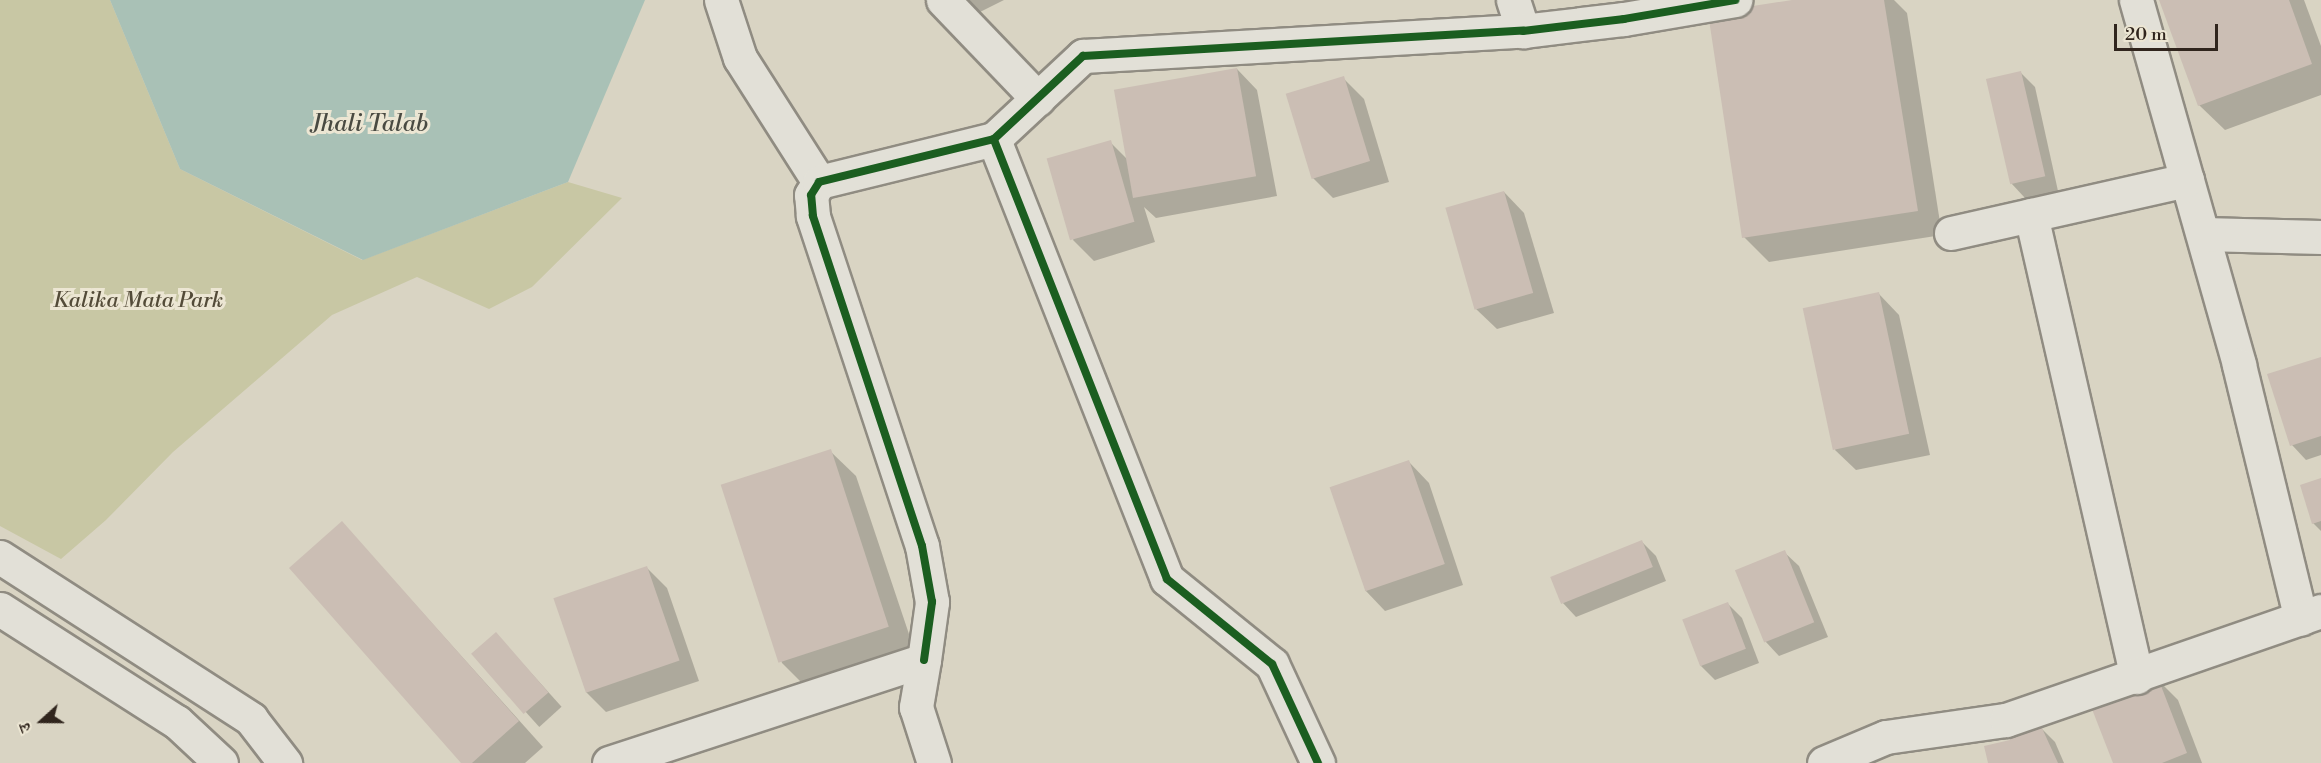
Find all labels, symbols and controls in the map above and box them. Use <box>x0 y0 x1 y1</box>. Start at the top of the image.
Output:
scale bar <box>2117 12 2220 50</box>
text: 20 m <box>2125 23 2167 46</box>
water label: Jhali Talab <box>312 111 428 139</box>
park label: Kalika Mata Park <box>53 288 223 314</box>
north arrow <box>12 691 72 751</box>
text: उ <box>14 720 36 735</box>

